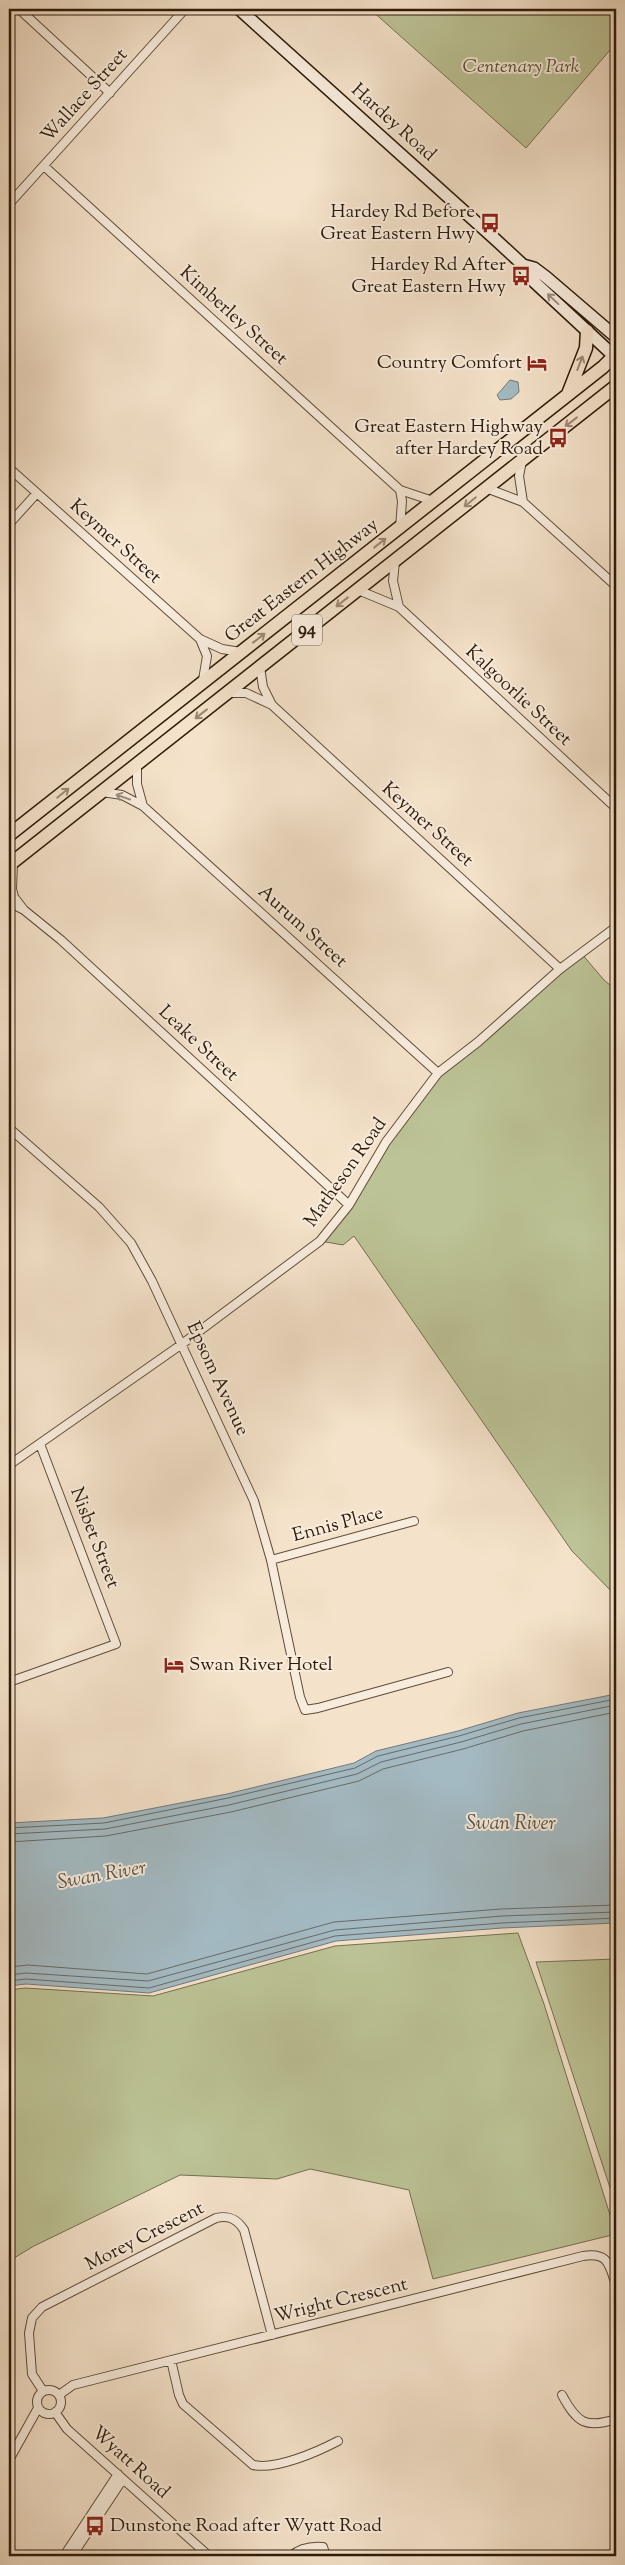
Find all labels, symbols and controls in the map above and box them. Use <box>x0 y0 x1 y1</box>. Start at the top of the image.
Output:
street label: Wallace Street <box>35 43 135 149</box>
park label: Centenary Park <box>463 54 580 81</box>
street label: Hardey Road <box>345 78 442 169</box>
place label: Hardey Rd Before Great Eastern Hwy <box>320 199 476 248</box>
bus stop icon: Hardey Rd Before Great Eastern Hwy <box>479 212 501 234</box>
place label: Hardey Rd After Great Eastern Hwy <box>351 252 507 301</box>
street label: Kimberley Street <box>173 260 293 372</box>
bus stop icon: Hardey Rd After Great Eastern Hwy <box>510 265 532 287</box>
one-way arrow <box>547 293 559 305</box>
place label: Country Comfort <box>377 350 522 377</box>
hotel icon: Country Comfort <box>526 352 548 374</box>
one-way arrow <box>576 356 585 371</box>
place label: Great Eastern Highway after Hardey Road <box>354 414 544 463</box>
one-way arrow <box>565 417 578 428</box>
bus stop icon: Great Eastern Highway after Hardey Road <box>547 427 569 449</box>
street label: Keymer Street <box>63 493 167 591</box>
one-way arrow <box>463 496 476 507</box>
street label: Great Eastern Highway <box>219 512 385 650</box>
one-way arrow <box>373 538 386 549</box>
one-way arrow <box>336 597 349 608</box>
road number: 94 <box>292 614 322 646</box>
one-way arrow <box>253 632 266 643</box>
street label: Kalgoorlie Street <box>459 639 578 753</box>
one-way arrow <box>195 708 208 719</box>
street label: Keymer Street <box>375 776 479 874</box>
one-way arrow <box>56 787 69 798</box>
one-way arrow <box>116 792 131 801</box>
street label: Aurum Street <box>251 879 353 975</box>
street label: Leake Street <box>152 1000 245 1089</box>
street label: Matheson Road <box>298 1113 394 1233</box>
street label: Epsom Avenue <box>179 1318 255 1441</box>
street label: Nisbet Street <box>62 1483 126 1593</box>
street label: Ennis Place <box>290 1500 386 1550</box>
place label: Swan River Hotel <box>189 1652 333 1679</box>
hotel icon: Swan River Hotel <box>163 1654 185 1676</box>
water label: Swan River <box>466 1810 556 1839</box>
water label: Swan River <box>55 1854 149 1898</box>
street label: Morey Crescent <box>81 2195 210 2279</box>
street label: Wright Crescent <box>271 2271 411 2331</box>
street label: Wyatt Road <box>85 2420 176 2506</box>
place label: Dunstone Road after Wyatt Road <box>110 2513 382 2540</box>
bus stop icon: Dunstone Road after Wyatt Road <box>84 2515 106 2537</box>

